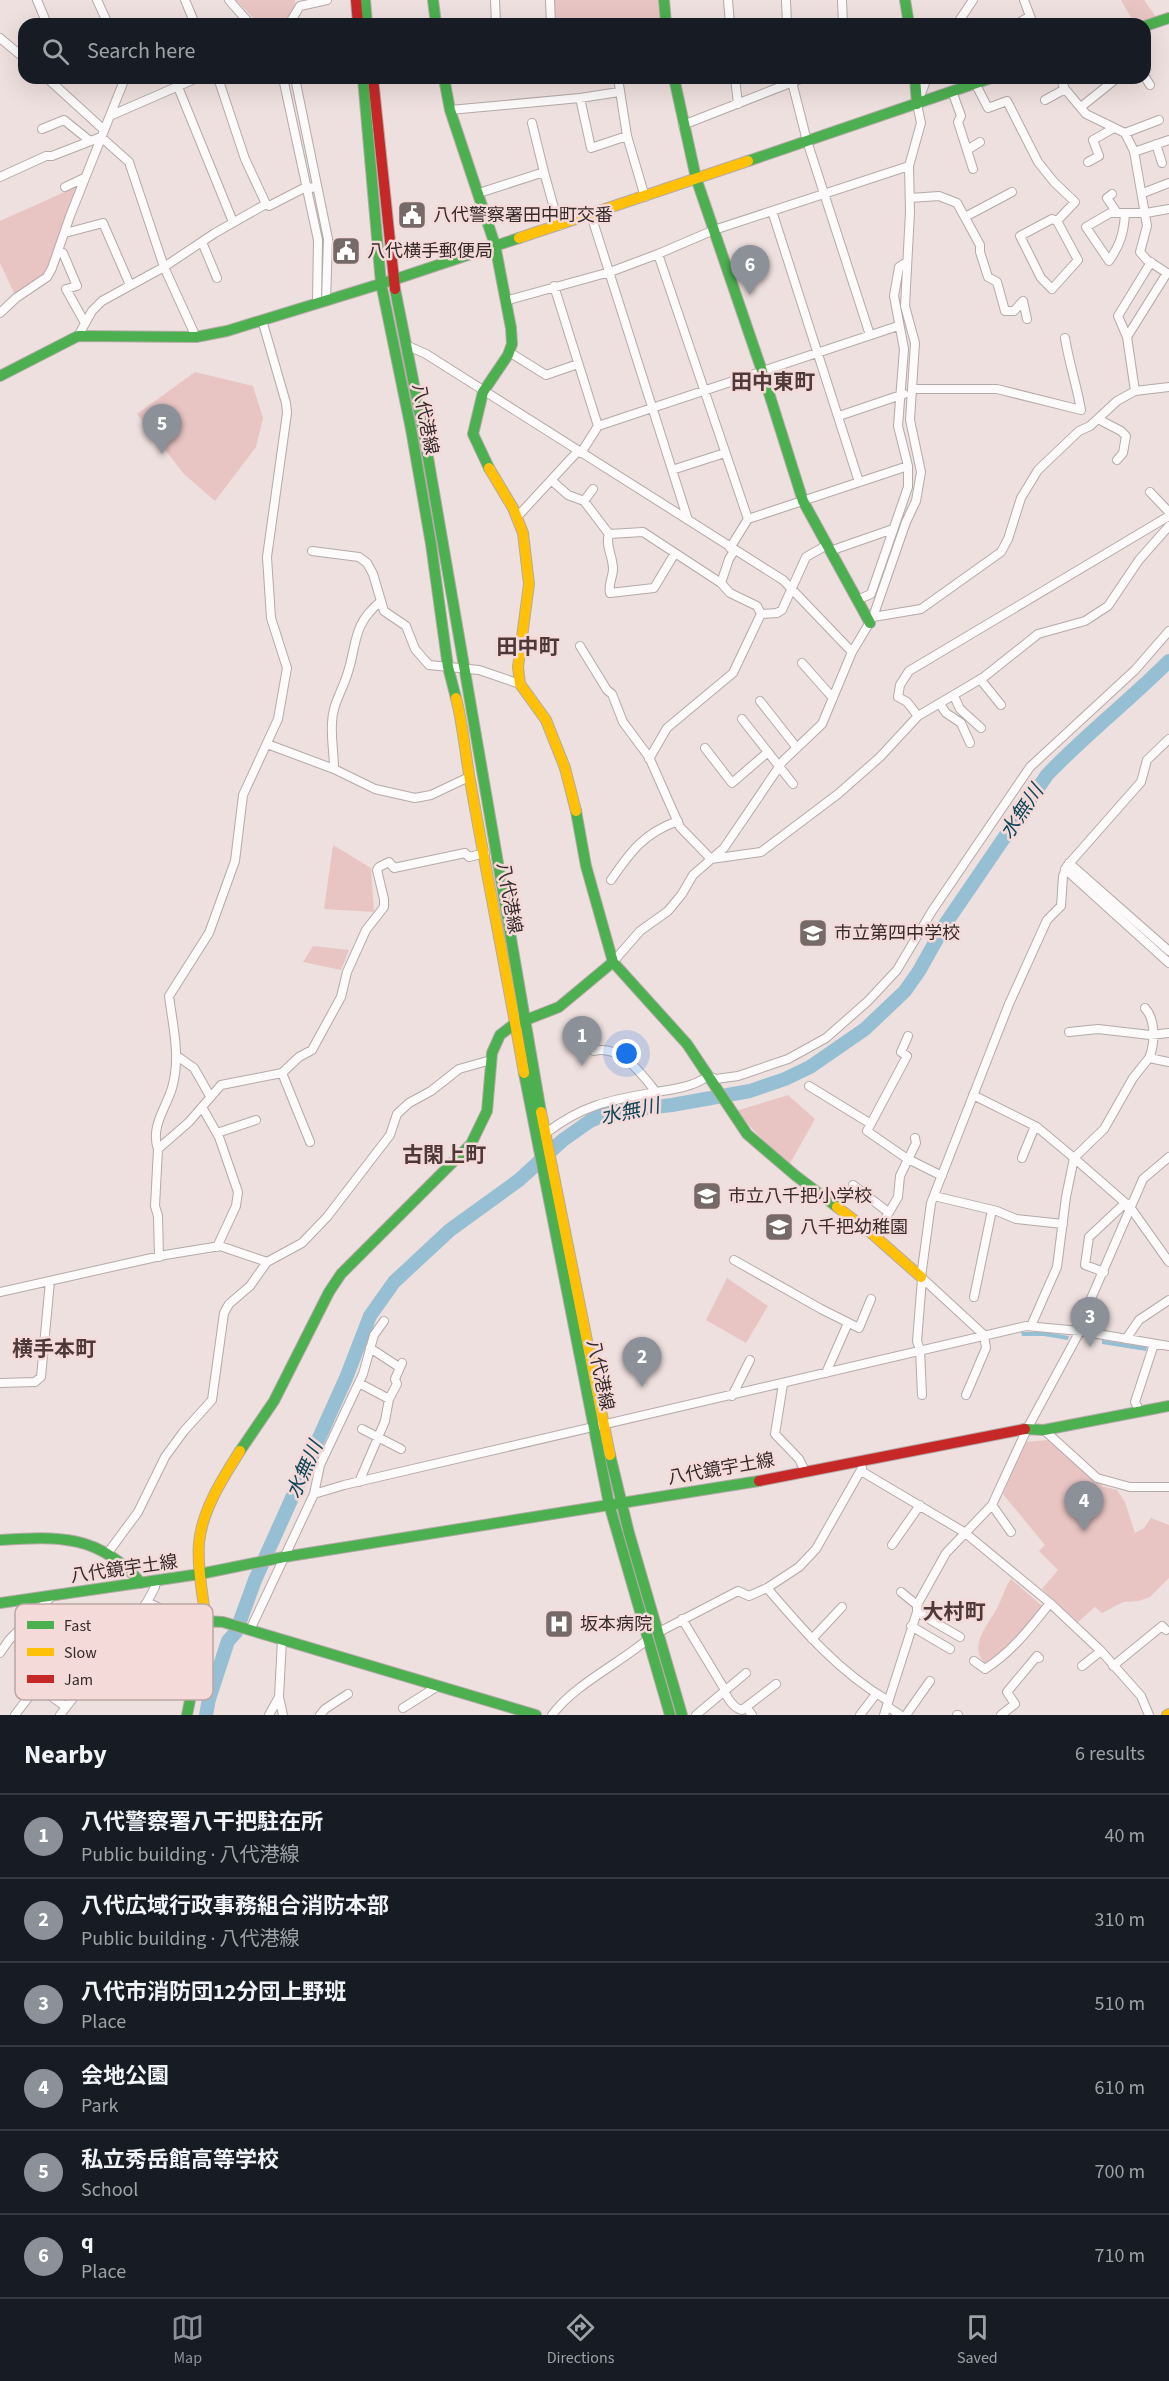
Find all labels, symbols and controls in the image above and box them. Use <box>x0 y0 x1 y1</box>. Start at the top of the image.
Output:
search box <box>18 18 1151 84</box>
icon: search <box>39 35 72 68</box>
text: Search here <box>87 35 195 67</box>
public building icon: 八代警察署田中町交番 <box>396 199 428 231</box>
place label: 八代警察署田中町交番 <box>433 203 613 228</box>
public building icon: 八代横手郵便局 <box>330 235 362 267</box>
place label: 八代横手郵便局 <box>367 239 493 264</box>
pin: 6 <box>730 246 770 295</box>
district label: 田中東町 <box>731 367 815 397</box>
street label: 八代港線 <box>406 381 444 457</box>
pin: 5 <box>142 404 182 454</box>
district label: 田中町 <box>497 632 560 662</box>
water label: 水無川 <box>994 778 1052 845</box>
street label: 八代港線 <box>490 860 528 936</box>
school or university icon: 市立第四中学校 <box>797 917 829 949</box>
place label: 市立第四中学校 <box>834 921 960 946</box>
pin: 1 <box>562 1016 602 1066</box>
your location <box>612 1039 641 1068</box>
water label: 水無川 <box>598 1092 664 1132</box>
district label: 古閑上町 <box>402 1140 486 1170</box>
school or university icon: 市立八千把小学校 <box>691 1180 723 1212</box>
place label: 市立八千把小学校 <box>728 1184 872 1209</box>
school or university icon: 八千把幼稚園 <box>763 1211 795 1243</box>
place label: 八千把幼稚園 <box>800 1215 908 1240</box>
pin: 3 <box>1070 1298 1110 1347</box>
district label: 横手本町 <box>12 1334 96 1364</box>
street label: 八代港線 <box>580 1337 620 1413</box>
pin: 2 <box>622 1338 662 1387</box>
water label: 水無川 <box>280 1435 331 1503</box>
street label: 八代鏡宇土線 <box>666 1447 776 1491</box>
pin: 4 <box>1064 1482 1104 1531</box>
street label: 八代鏡宇土線 <box>69 1549 179 1589</box>
district label: 大村町 <box>923 1597 986 1627</box>
legend <box>15 1604 213 1700</box>
hospital icon: 坂本病院 <box>543 1608 575 1640</box>
place label: 坂本病院 <box>580 1612 652 1637</box>
text: Fast <box>64 1615 92 1637</box>
text: Slow <box>64 1642 97 1664</box>
text: Jam <box>64 1669 93 1691</box>
text: Nearby <box>24 1736 107 1773</box>
text: 6 results <box>1075 1740 1145 1768</box>
text: 八代警察署八干把駐在所 <box>81 1806 323 1838</box>
text: 1 <box>38 1822 49 1850</box>
text: 40 m <box>1105 1822 1145 1850</box>
text: Public building · 八代港線 <box>81 1841 299 1869</box>
text: 八代広域行政事務組合消防本部 <box>81 1890 389 1922</box>
text: 2 <box>38 1906 49 1934</box>
text: 310 m <box>1095 1906 1145 1934</box>
text: Public building · 八代港線 <box>81 1925 299 1953</box>
text: 八代市消防団12分団上野班 <box>81 1976 346 2008</box>
text: 3 <box>38 1990 49 2018</box>
text: 510 m <box>1095 1990 1145 2018</box>
text: Place <box>81 2008 126 2036</box>
text: 会地公園 <box>81 2060 169 2092</box>
text: 4 <box>38 2074 49 2102</box>
text: 610 m <box>1095 2074 1145 2102</box>
text: Park <box>81 2092 118 2120</box>
text: 私立秀岳館高等学校 <box>81 2144 279 2176</box>
text: 5 <box>38 2158 49 2186</box>
text: 700 m <box>1095 2158 1145 2186</box>
text: School <box>81 2176 138 2204</box>
text: q <box>81 2226 94 2258</box>
text: 6 <box>38 2242 49 2270</box>
text: 710 m <box>1095 2242 1145 2270</box>
text: Place <box>81 2258 126 2286</box>
tab: Map <box>171 2311 204 2369</box>
tab: Directions <box>547 2311 614 2369</box>
tab: Saved <box>957 2311 998 2369</box>

